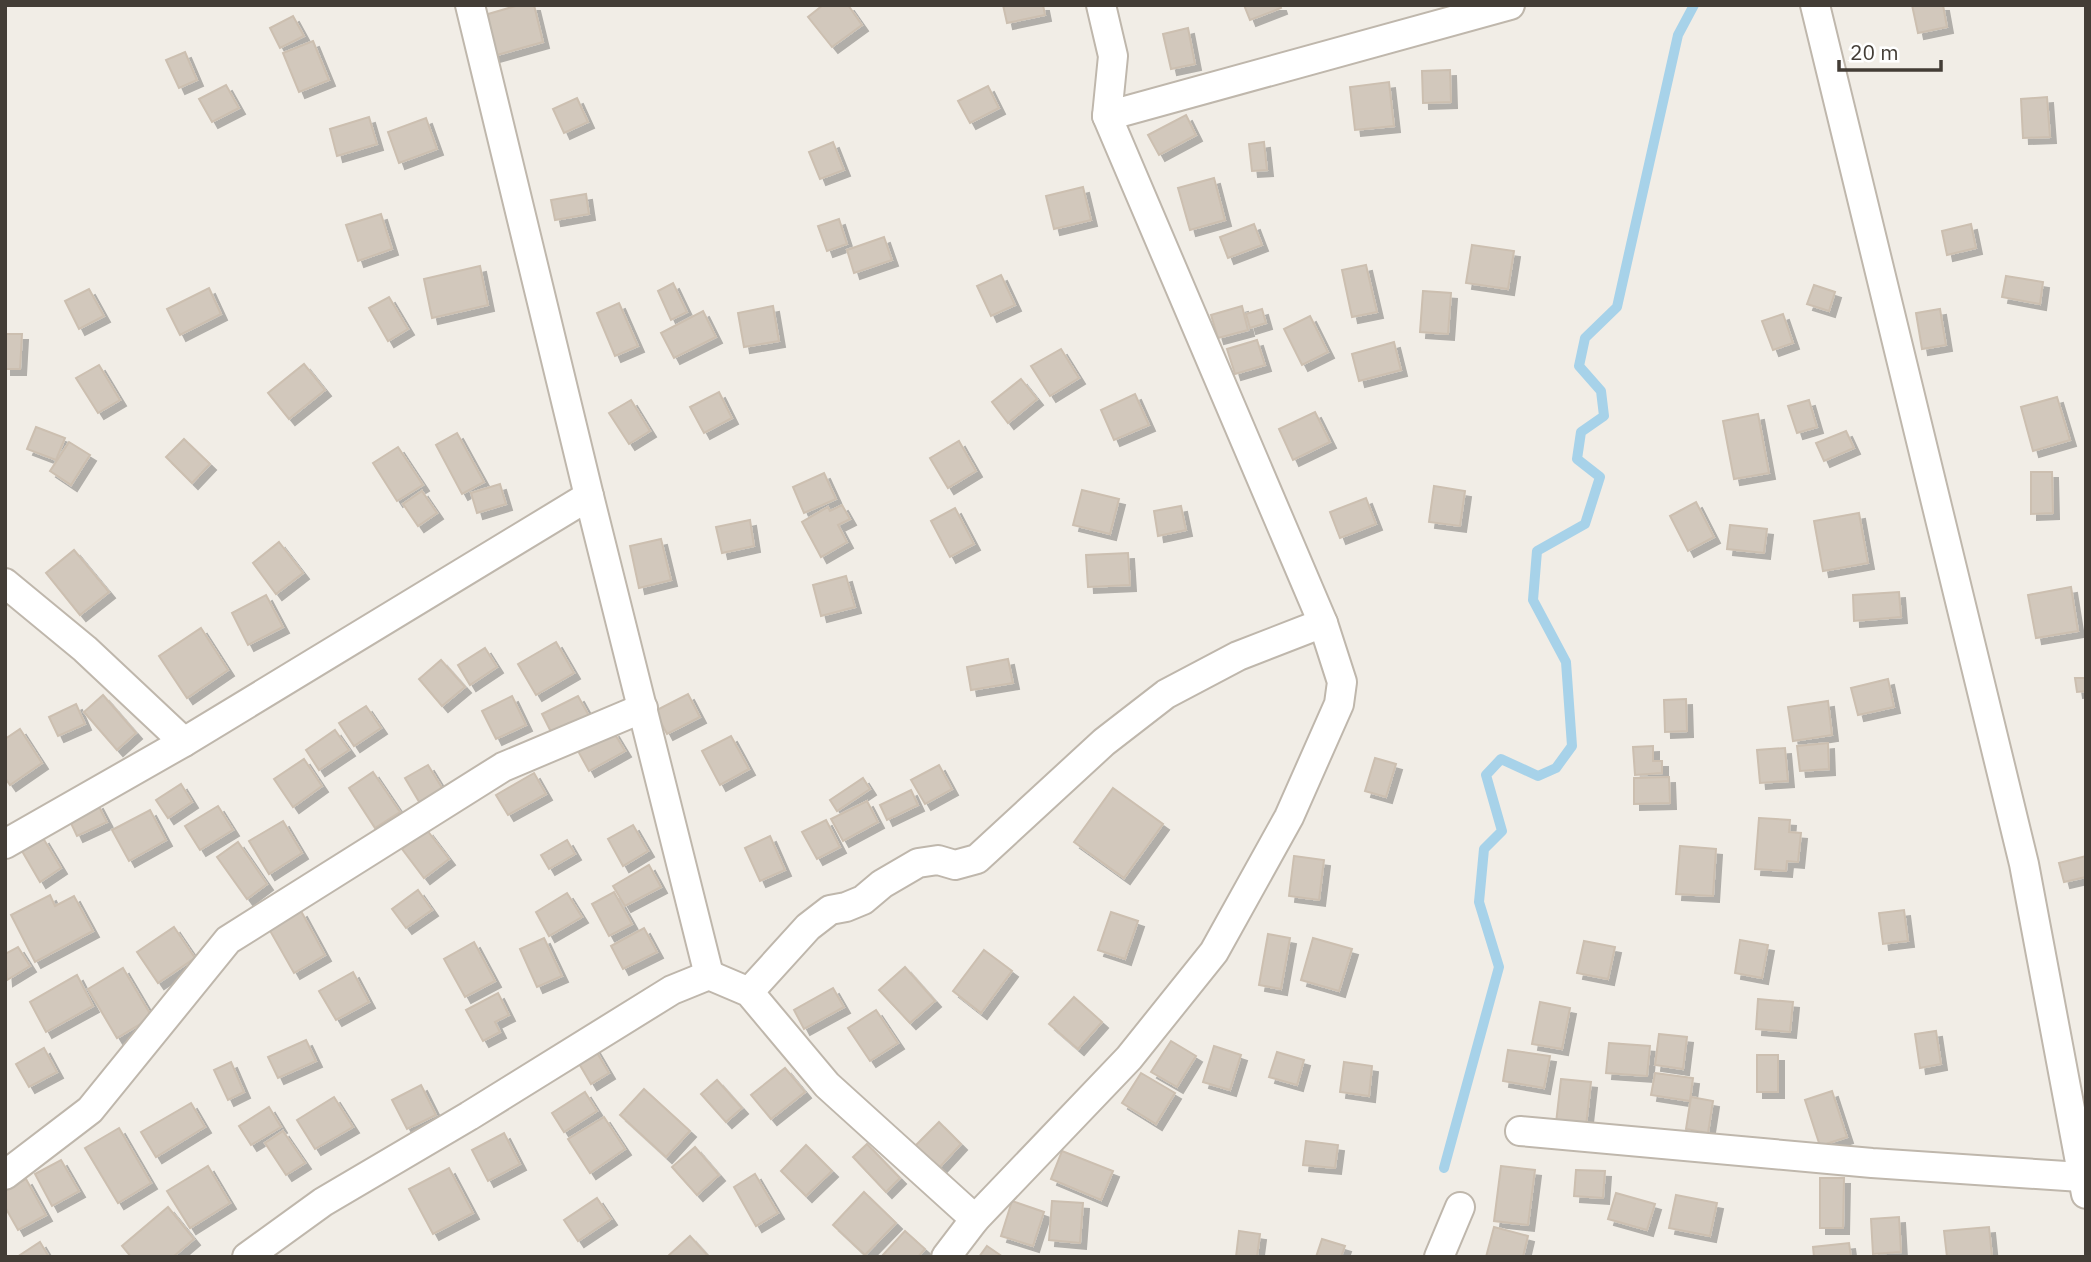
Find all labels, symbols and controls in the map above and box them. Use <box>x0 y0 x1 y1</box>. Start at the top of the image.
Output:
scale bar <box>1839 28 1940 72</box>
text: 20 m <box>1850 38 1899 66</box>

